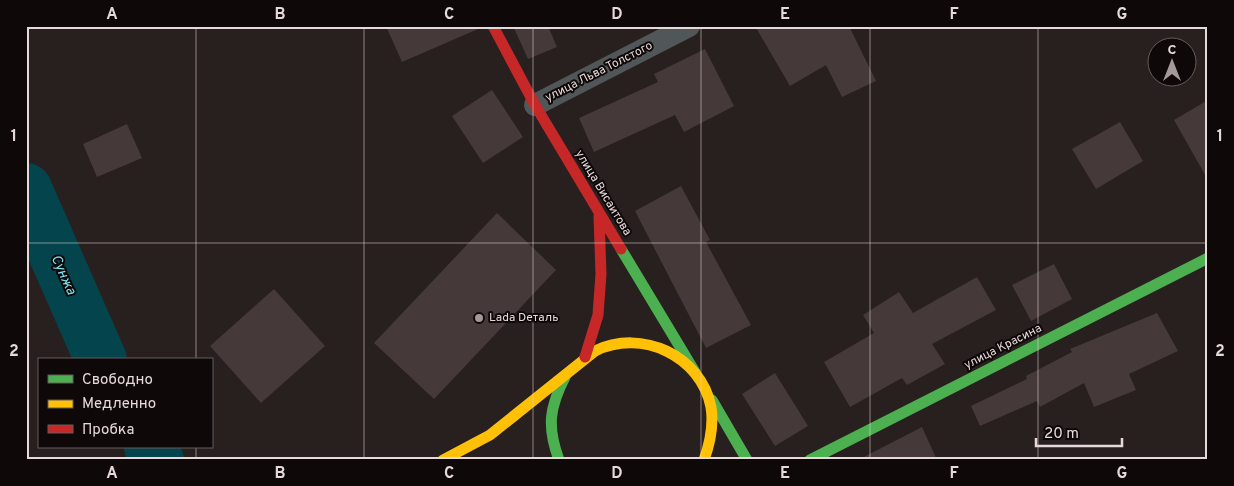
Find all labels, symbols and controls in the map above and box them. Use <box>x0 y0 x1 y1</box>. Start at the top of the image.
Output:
text: A <box>106 5 118 25</box>
text: B <box>274 5 286 25</box>
text: C <box>444 5 454 25</box>
text: D <box>611 5 623 25</box>
text: E <box>780 5 790 25</box>
text: F <box>949 5 959 25</box>
text: G <box>1117 5 1127 25</box>
street label: улица Льва Толстого <box>543 38 656 106</box>
north arrow <box>1146 38 1196 88</box>
text: С <box>1168 42 1177 59</box>
text: 1 <box>11 127 17 147</box>
text: 1 <box>1217 127 1223 147</box>
street label: улица Висаитова <box>571 147 635 239</box>
water label: Сунжа <box>47 252 80 298</box>
place label: Lada Dеталь <box>489 310 558 326</box>
marker: Lada Dеталь <box>473 312 485 324</box>
street label: улица Красина <box>961 321 1045 373</box>
text: 2 <box>9 342 19 362</box>
text: 2 <box>1215 342 1225 362</box>
legend <box>38 358 212 448</box>
text: Свободно <box>82 371 153 390</box>
text: Медленно <box>82 395 156 414</box>
scale bar <box>1036 416 1123 448</box>
text: Пробка <box>82 421 134 440</box>
text: 20 m <box>1044 425 1079 444</box>
text: A <box>106 464 118 484</box>
text: B <box>274 464 286 484</box>
text: C <box>444 464 454 484</box>
text: D <box>611 464 623 484</box>
text: E <box>780 464 790 484</box>
text: F <box>949 464 959 484</box>
text: G <box>1117 464 1127 484</box>

